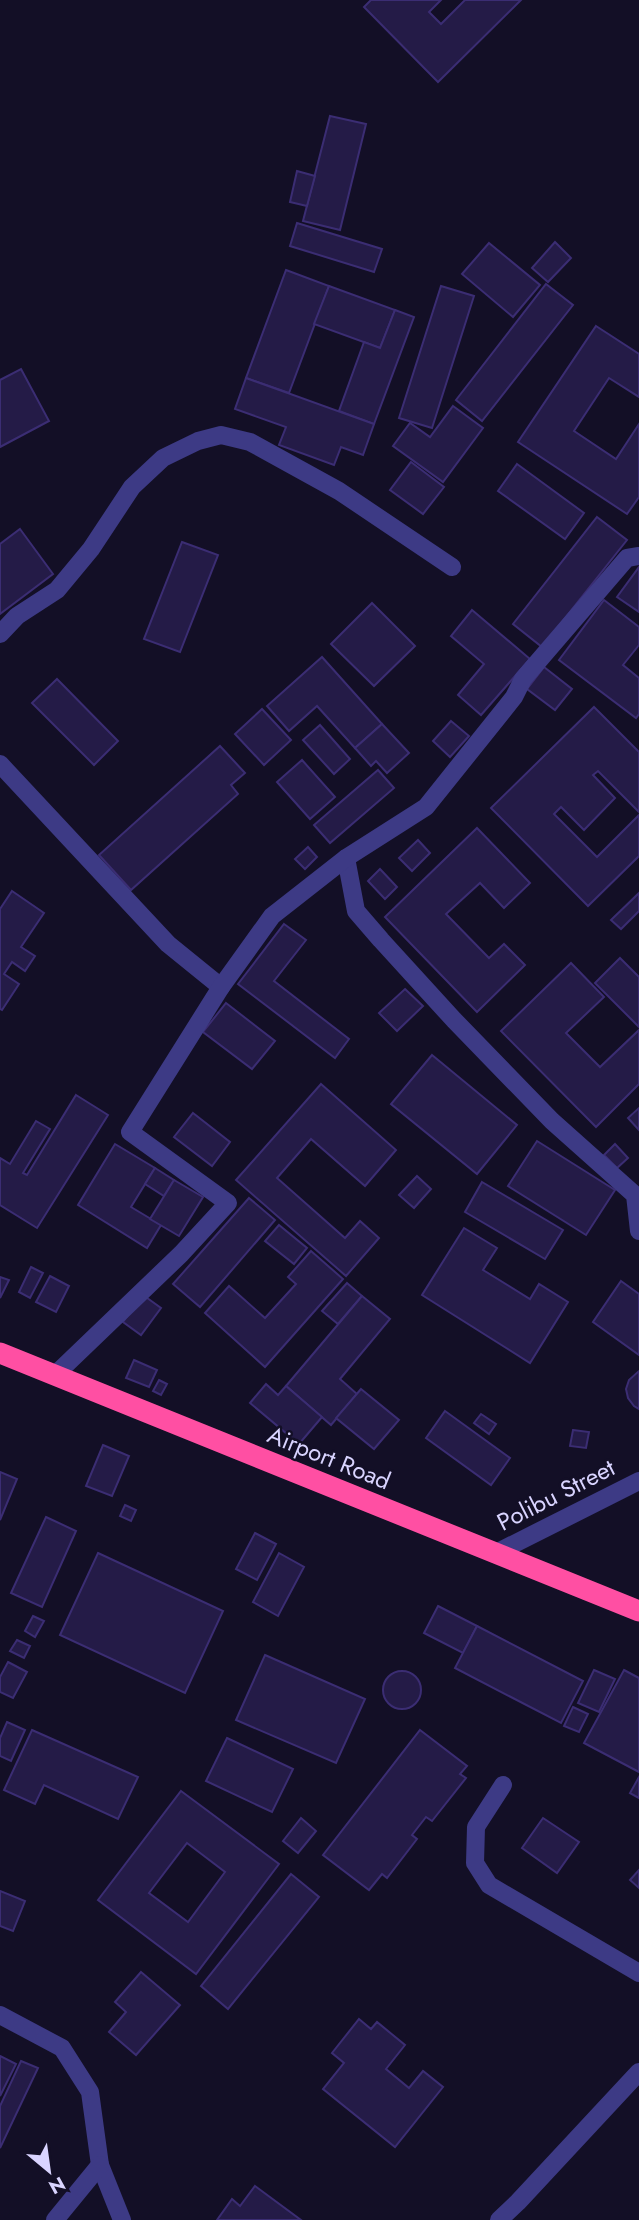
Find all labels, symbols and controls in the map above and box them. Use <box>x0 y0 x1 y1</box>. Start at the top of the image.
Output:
street label: Airport Road <box>262 1417 396 1498</box>
street label: Polibu Street <box>491 1450 621 1539</box>
north arrow <box>14 2136 84 2206</box>
text: N <box>44 2170 70 2201</box>

